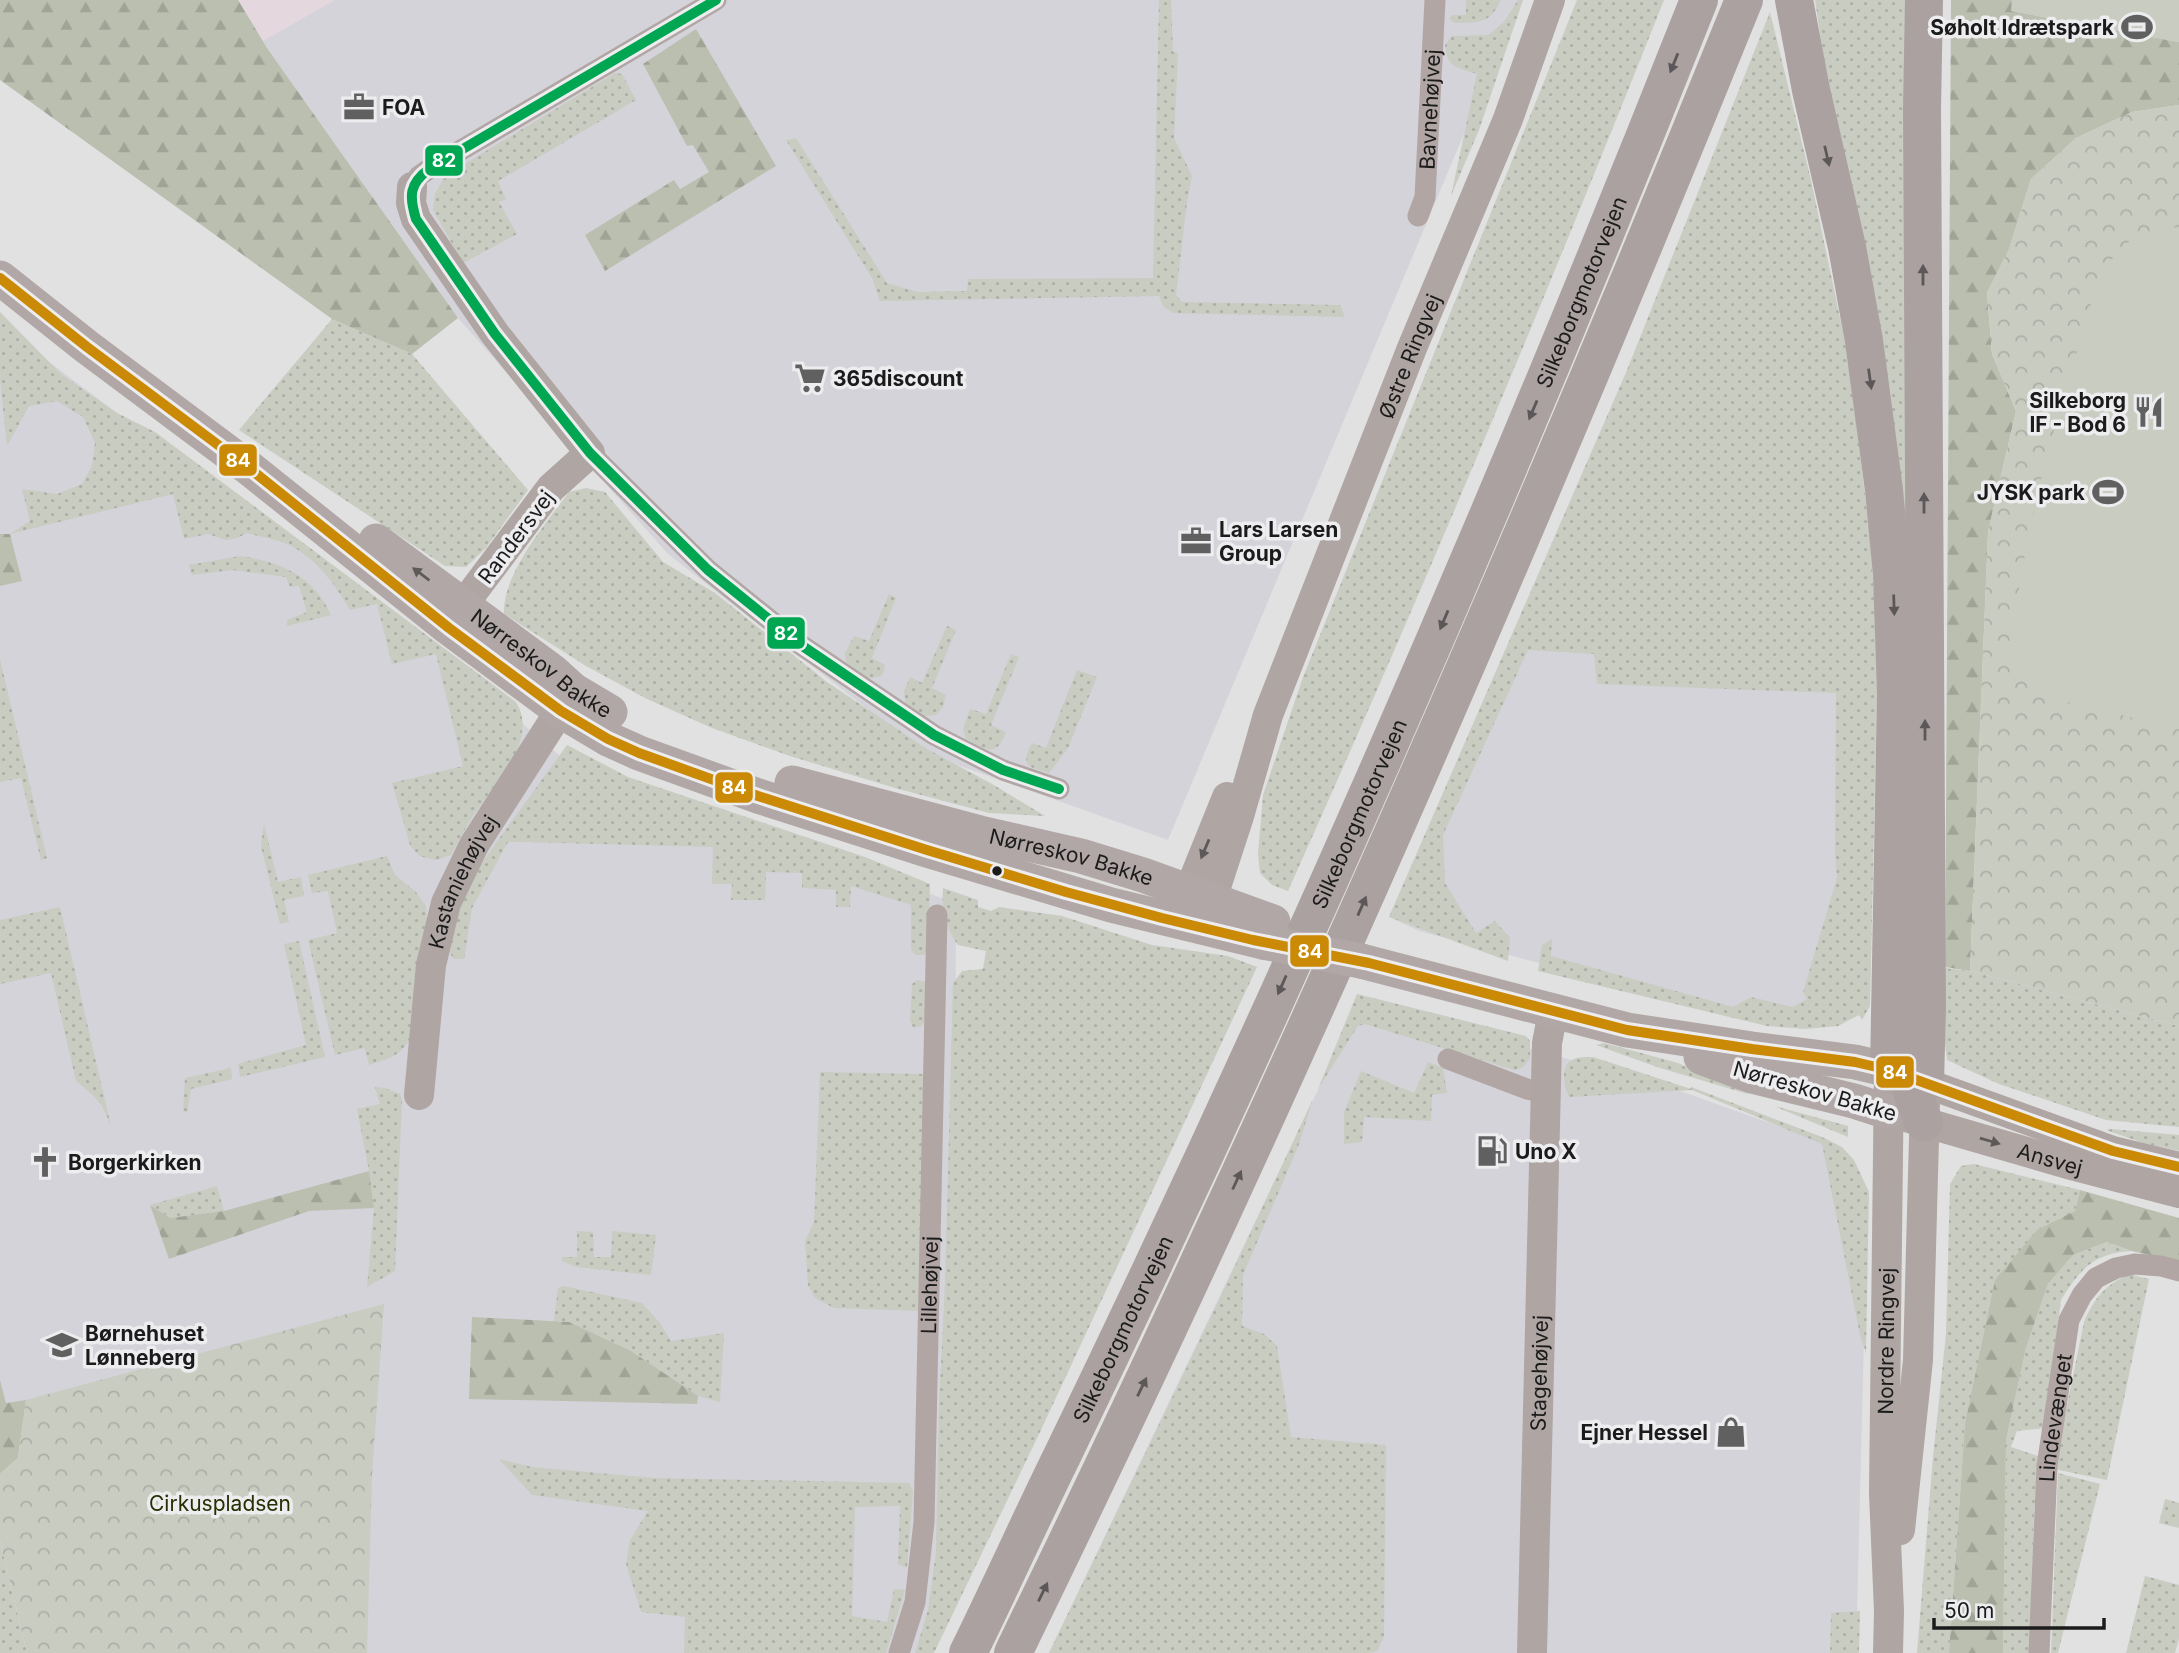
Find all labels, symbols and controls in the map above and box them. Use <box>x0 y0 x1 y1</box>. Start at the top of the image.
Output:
sports icon: Søholt Idrætspark <box>2120 10 2154 44</box>
place label: Søholt Idrætspark <box>1930 15 2115 40</box>
street label: Bavnehøjvej <box>1414 49 1445 170</box>
one-way arrow <box>1668 53 1679 74</box>
office icon: FOA <box>342 90 376 124</box>
place label: FOA <box>382 95 426 120</box>
line badge: 82 <box>424 144 464 177</box>
one-way arrow <box>1821 145 1832 167</box>
text: 82 <box>432 149 456 172</box>
street label: Silkeborgmotorvejen <box>1531 193 1632 391</box>
one-way arrow <box>1917 264 1929 286</box>
street label: Østre Ringvej <box>1373 290 1446 422</box>
supermarket icon: 365discount <box>793 361 827 395</box>
place label: 365discount <box>833 366 964 391</box>
one-way arrow <box>1865 368 1876 390</box>
place label: Silkeborg IF - Bod 6 <box>2029 388 2126 437</box>
restaurant icon: Silkeborg IF - Bod 6 <box>2132 395 2166 429</box>
one-way arrow <box>1527 400 1538 421</box>
line badge: 84 <box>218 443 258 477</box>
text: 84 <box>225 449 251 472</box>
sports icon: JYSK park <box>2091 475 2125 509</box>
place label: JYSK park <box>1977 480 2086 505</box>
street label: Randersvej <box>473 485 559 589</box>
one-way arrow <box>1918 492 1930 514</box>
place label: Lars Larsen Group <box>1219 517 1338 566</box>
office icon: Lars Larsen Group <box>1179 524 1213 558</box>
one-way arrow <box>412 567 431 581</box>
one-way arrow <box>1888 595 1899 617</box>
street label: Nørreskov Bakke <box>466 603 617 723</box>
one-way arrow <box>1438 609 1449 630</box>
line badge: 82 <box>766 616 806 650</box>
text: 82 <box>774 622 798 645</box>
street label: Silkeborgmotorvejen <box>1306 715 1412 912</box>
one-way arrow <box>1919 719 1931 741</box>
line badge: 84 <box>714 771 754 804</box>
text: 84 <box>721 776 747 799</box>
street label: Kastaniehøjvej <box>423 810 503 951</box>
street label: Nørreskov Bakke <box>987 823 1157 890</box>
one-way arrow <box>1199 838 1210 859</box>
unlabelled marker <box>990 864 1004 878</box>
one-way arrow <box>1356 896 1368 916</box>
line badge: 84 <box>1289 934 1330 968</box>
text: 84 <box>1297 940 1323 963</box>
one-way arrow <box>1276 974 1287 995</box>
line badge: 84 <box>1875 1055 1915 1089</box>
street label: Nørreskov Bakke <box>1730 1056 1900 1126</box>
text: 84 <box>1882 1061 1908 1084</box>
fuel station icon: Uno X <box>1475 1134 1509 1168</box>
one-way arrow <box>1980 1136 2001 1146</box>
street label: Ansvej <box>2015 1137 2085 1180</box>
place label: Uno X <box>1515 1139 1577 1164</box>
church icon: Borgerkirken <box>28 1145 62 1179</box>
place label: Borgerkirken <box>68 1150 202 1175</box>
one-way arrow <box>1231 1170 1243 1190</box>
street label: Silkeborgmotorvejen <box>1067 1231 1178 1427</box>
street label: Lillehøjvej <box>916 1236 943 1334</box>
street label: Nordre Ringvej <box>1872 1267 1899 1415</box>
street label: Stagehøjvej <box>1525 1315 1553 1432</box>
place label: Børnehuset Lønneberg <box>85 1321 204 1370</box>
school or university icon: Børnehuset Lønneberg <box>45 1328 79 1362</box>
street label: Lindevænget <box>2034 1352 2076 1482</box>
one-way arrow <box>1136 1377 1147 1397</box>
shop icon: Ejner Hessel <box>1714 1415 1748 1449</box>
place label: Ejner Hessel <box>1581 1420 1708 1445</box>
park label: Cirkuspladsen <box>149 1491 291 1516</box>
one-way arrow <box>1037 1582 1049 1602</box>
scale bar <box>1934 1586 2104 1630</box>
text: 50 m <box>1944 1598 1994 1623</box>

